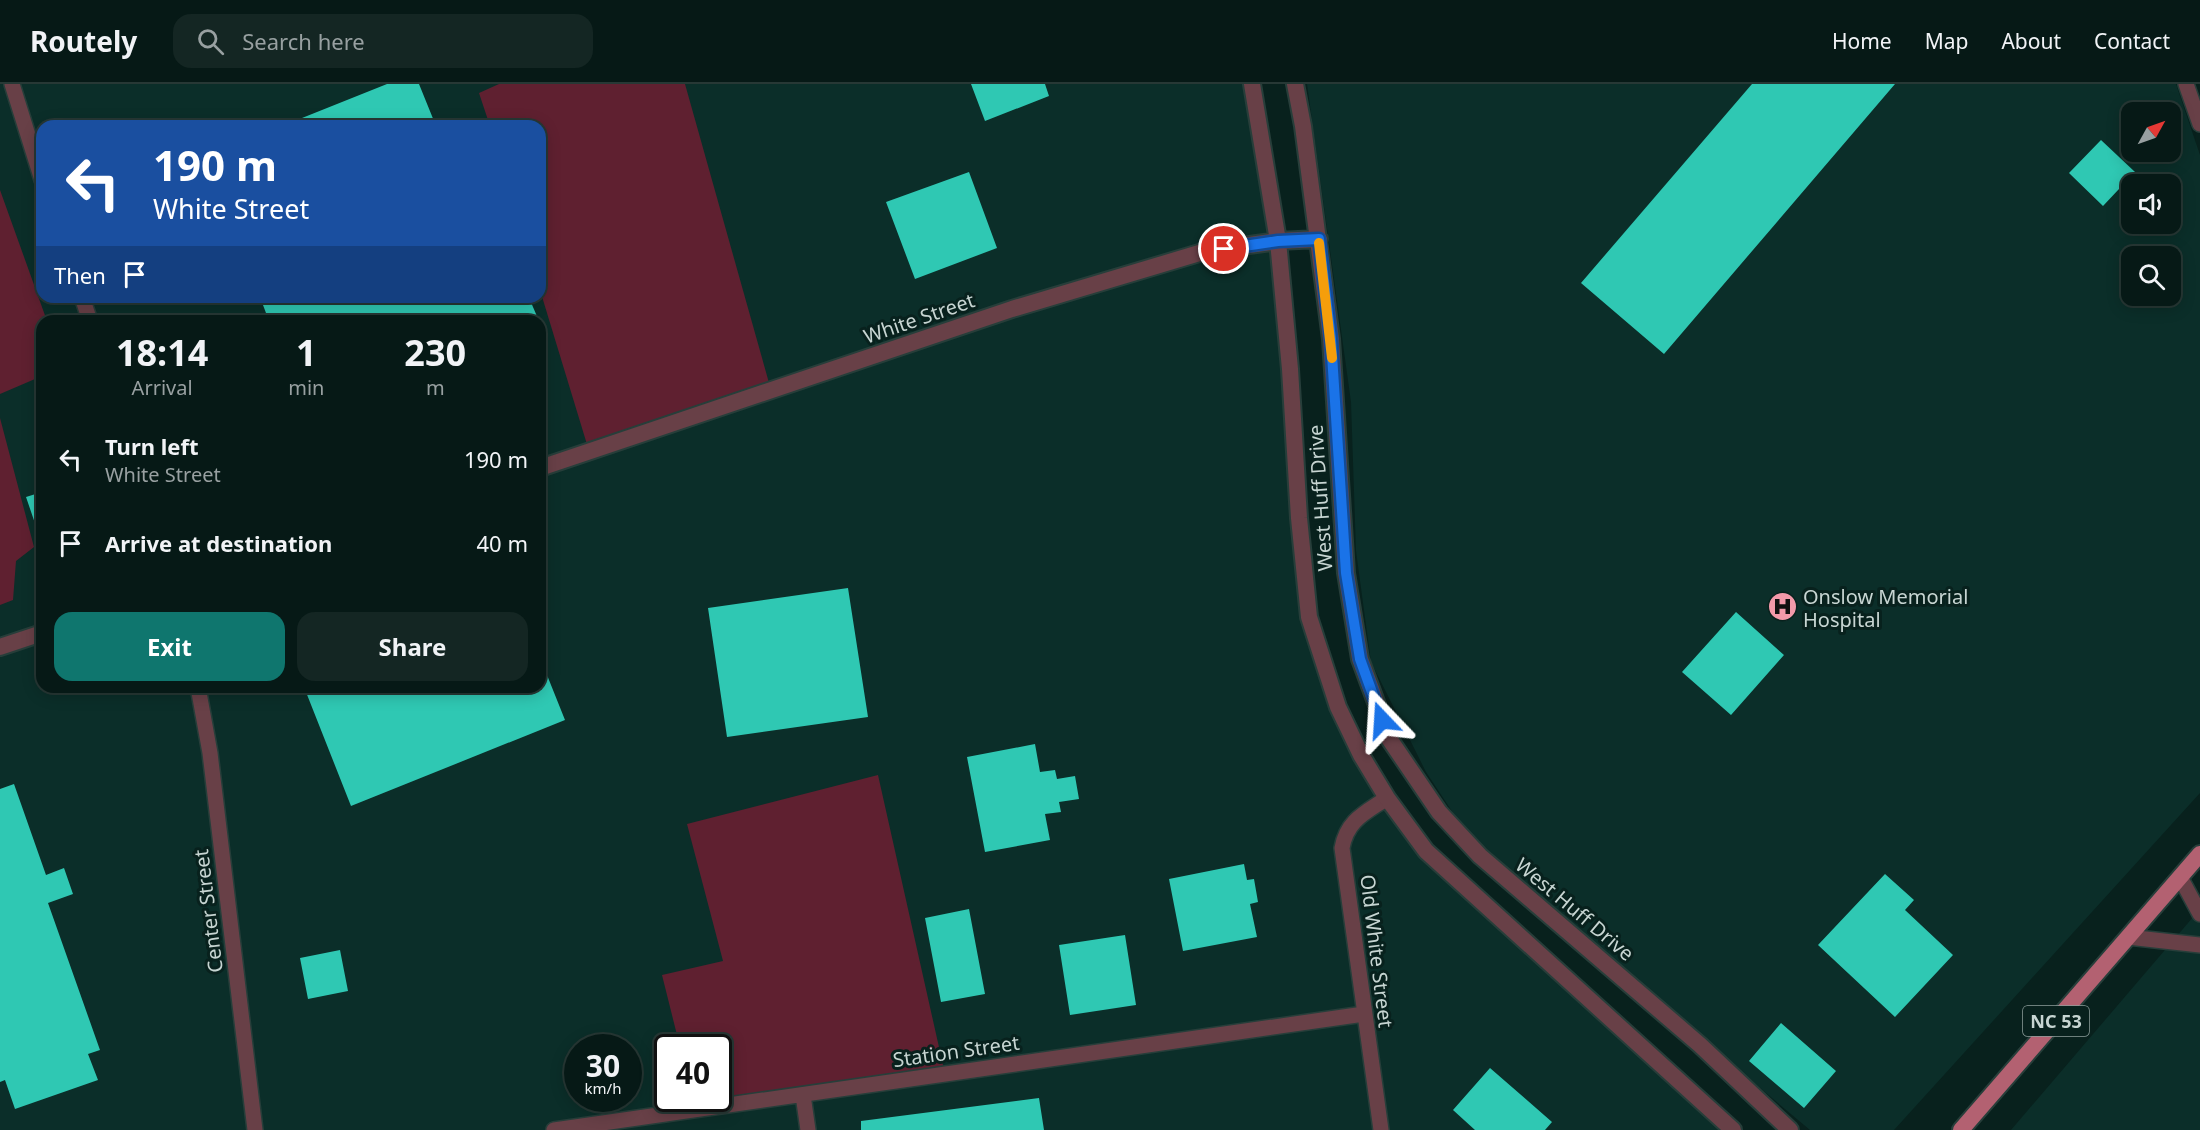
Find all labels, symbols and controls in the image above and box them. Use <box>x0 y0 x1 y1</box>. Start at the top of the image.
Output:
search box <box>173 14 593 68</box>
text: Routely <box>30 22 137 60</box>
icon: search <box>194 25 227 58</box>
text: Search here <box>242 26 365 56</box>
text: Home <box>1832 27 1892 55</box>
text: Map <box>1925 27 1968 55</box>
text: About <box>2001 27 2061 55</box>
text: Contact <box>2094 27 2170 55</box>
north arrow <box>2121 102 2181 162</box>
map controls <box>2121 102 2181 306</box>
text: 190 m <box>153 136 277 193</box>
icon: left <box>54 144 132 222</box>
button: sound <box>2121 174 2181 234</box>
text: White Street <box>153 190 309 227</box>
pin <box>1198 223 1249 274</box>
icon: arrive <box>1207 232 1240 265</box>
button: search <box>2121 246 2181 306</box>
icon: arrive <box>118 258 151 291</box>
text: Then <box>54 260 106 290</box>
street label: White Street <box>860 286 978 350</box>
text: 18:14 <box>116 328 208 377</box>
text: 1 <box>296 328 317 377</box>
text: 230 <box>404 328 466 377</box>
text: Arrival <box>132 374 193 401</box>
text: min <box>288 374 324 401</box>
text: m <box>426 374 445 401</box>
street label: West Huff Drive <box>1301 424 1339 572</box>
text: Turn left <box>105 431 199 461</box>
icon: left <box>54 443 87 476</box>
text: 190 m <box>464 444 528 474</box>
text: White Street <box>105 461 221 488</box>
icon: arrive <box>54 527 87 560</box>
text: Arrive at destination <box>105 528 332 558</box>
text: 40 m <box>477 528 528 558</box>
place label: Onslow Memorial Hospital <box>1803 583 1968 633</box>
hospital icon: Onslow Memorial Hospital <box>1766 591 1798 623</box>
button: Exit <box>54 612 285 681</box>
button: Share <box>297 612 528 681</box>
position arrow <box>1350 688 1414 752</box>
street label: Center Street <box>187 848 229 974</box>
street label: West Huff Drive <box>1510 851 1640 967</box>
street label: Old White Street <box>1354 873 1400 1029</box>
road number: NC 53 <box>2023 1006 2089 1036</box>
street label: Station Street <box>891 1029 1021 1073</box>
speed limit sign: 40 <box>654 1034 732 1112</box>
text: 30 <box>586 1045 620 1086</box>
text: km/h <box>585 1078 621 1098</box>

